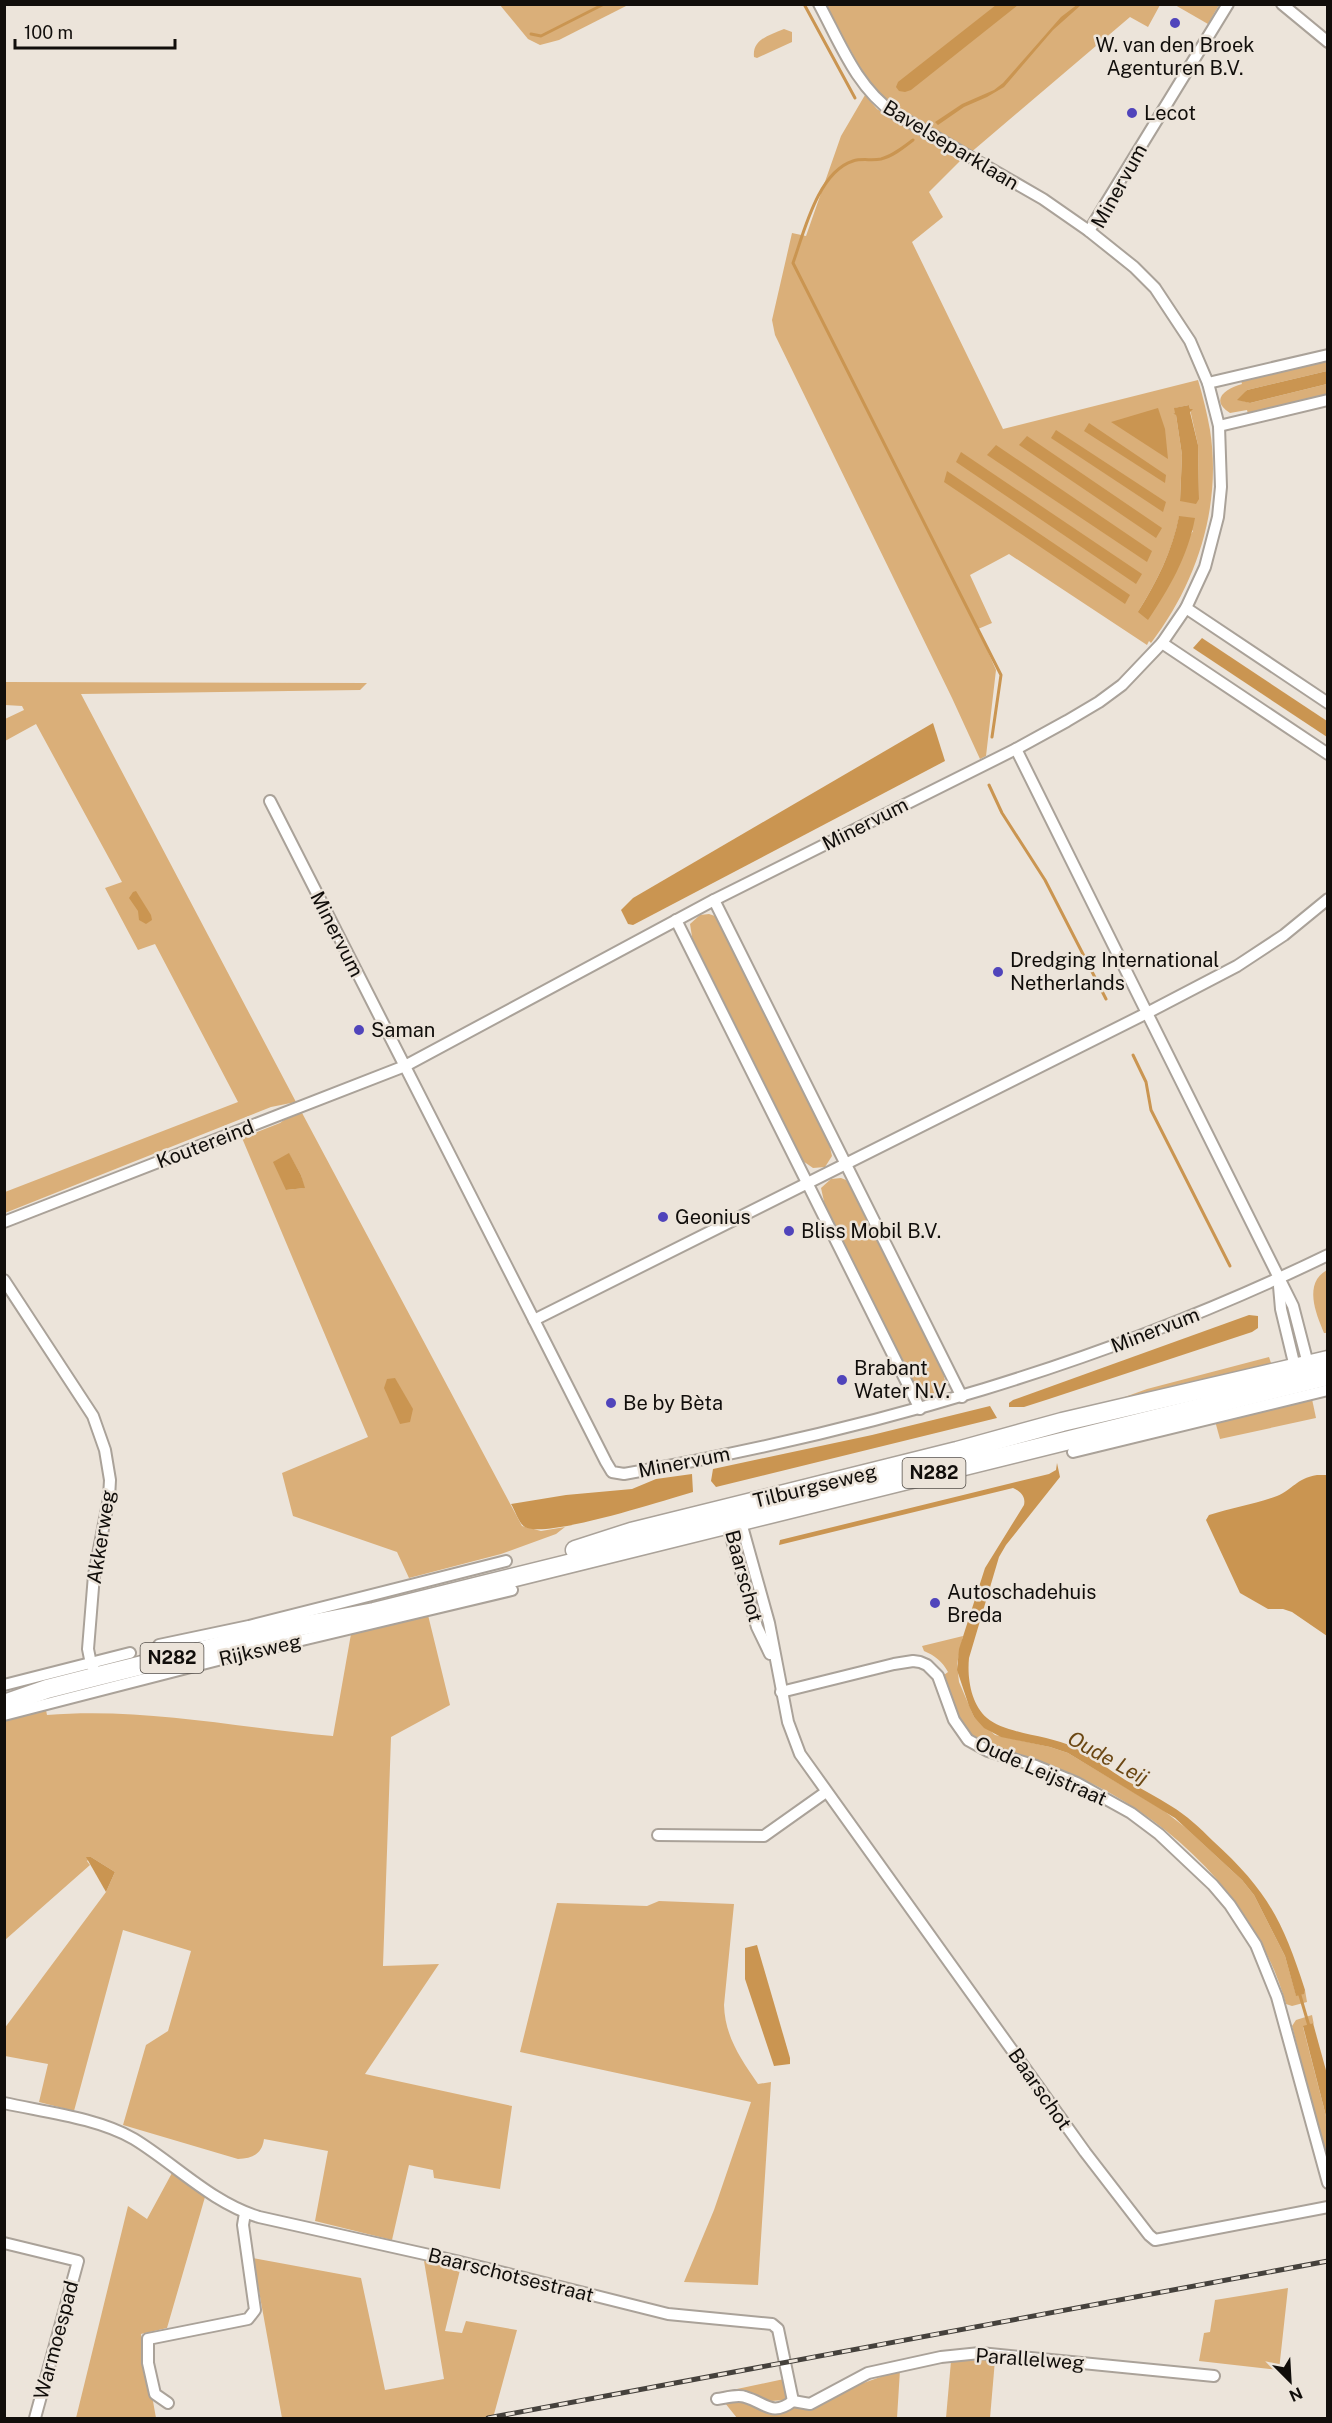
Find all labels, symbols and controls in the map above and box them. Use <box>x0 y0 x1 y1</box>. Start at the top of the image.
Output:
scale bar <box>15 12 176 50</box>
marker: W. van den Broek Agenturen B.V. <box>1168 16 1182 30</box>
text: 100 m <box>24 22 73 43</box>
place label: W. van den Broek Agenturen B.V. <box>1096 33 1254 80</box>
street label: Bavelseparklaan <box>879 95 1023 195</box>
place label: Lecot <box>1144 101 1196 125</box>
marker: Lecot <box>1125 106 1139 120</box>
street label: Minervum <box>1086 140 1152 232</box>
street label: Minervum <box>818 792 912 856</box>
street label: Minervum <box>305 887 369 981</box>
place label: Dredging International Netherlands <box>1010 948 1219 995</box>
marker: Dredging International Netherlands <box>991 965 1005 979</box>
place label: Saman <box>371 1018 435 1042</box>
marker: Saman <box>352 1023 366 1037</box>
street label: Koutereind <box>153 1114 257 1174</box>
place label: Geonius <box>675 1205 751 1229</box>
marker: Geonius <box>656 1210 670 1224</box>
place label: Bliss Mobil B.V. <box>801 1219 941 1243</box>
marker: Bliss Mobil B.V. <box>782 1224 796 1238</box>
street label: Minervum <box>1107 1302 1203 1358</box>
place label: Brabant Water N.V. <box>854 1356 950 1403</box>
marker: Brabant Water N.V. <box>835 1373 849 1387</box>
place label: Be by Bèta <box>623 1391 723 1415</box>
marker: Be by Bèta <box>604 1396 618 1410</box>
street label: Minervum <box>636 1441 732 1483</box>
road number: N282 <box>902 1458 966 1488</box>
street label: Tilburgseweg <box>751 1459 879 1513</box>
street label: Akkerweg <box>82 1488 120 1586</box>
street label: Baarschot <box>720 1527 768 1625</box>
place label: Autoschadehuis Breda <box>947 1580 1096 1627</box>
marker: Autoschadehuis Breda <box>928 1596 942 1610</box>
street label: Rijksweg <box>216 1629 304 1671</box>
road number: N282 <box>140 1643 204 1673</box>
water label: Oude Leij <box>1064 1725 1153 1790</box>
street label: Oude Leijstraat <box>971 1731 1111 1811</box>
street label: Baarschot <box>1003 2044 1077 2134</box>
street label: Baarschotsestraat <box>426 2243 596 2307</box>
street label: Warmoespad <box>29 2278 83 2402</box>
street label: Parallelweg <box>975 2343 1085 2375</box>
north arrow <box>1260 2351 1320 2411</box>
text: N <box>1286 2383 1305 2405</box>

